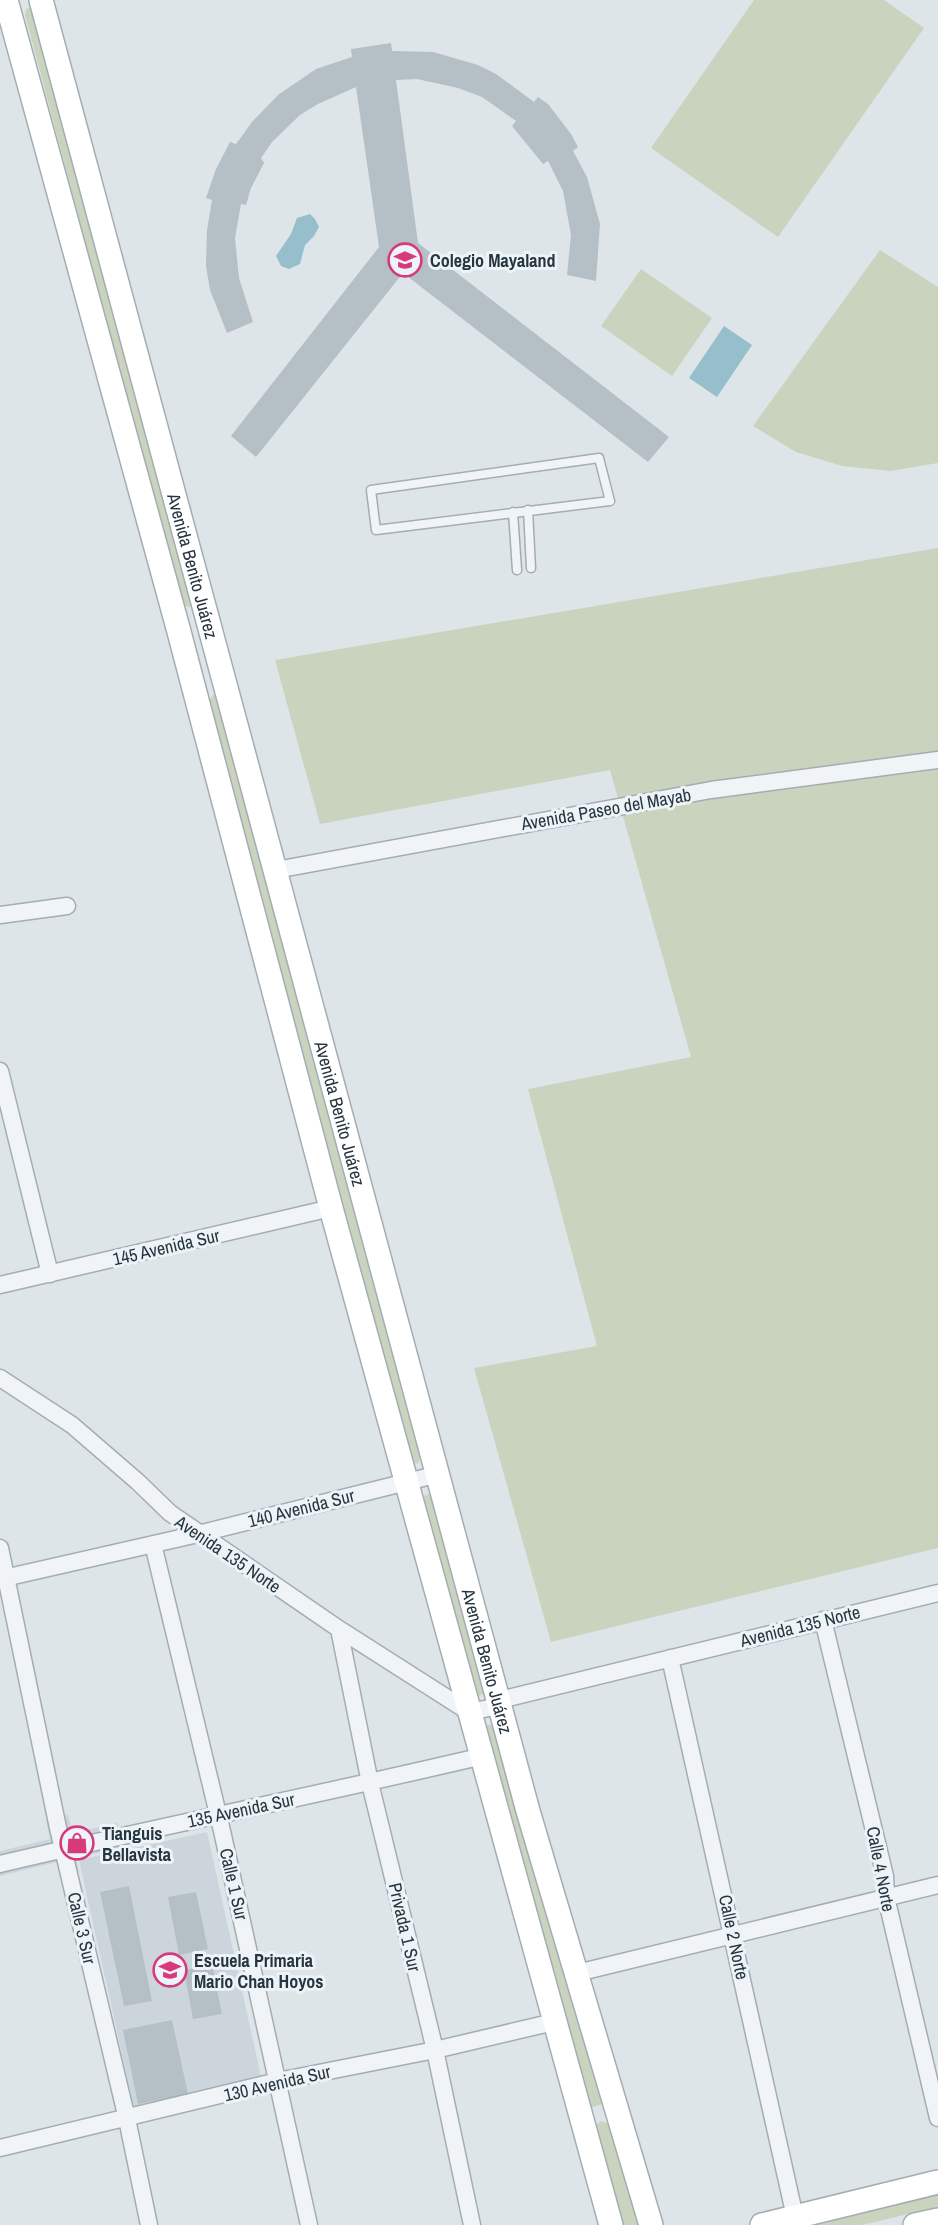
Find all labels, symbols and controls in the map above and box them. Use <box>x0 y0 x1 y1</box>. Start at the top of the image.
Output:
school or university icon: Colegio Mayaland <box>386 241 424 279</box>
place label: Colegio Mayaland <box>430 248 556 273</box>
street label: Avenida Benito Juárez <box>161 490 225 641</box>
street label: Avenida Paseo del Mayab <box>518 782 693 836</box>
street label: Avenida Benito Juárez <box>309 1037 372 1189</box>
street label: 145 Avenida Sur <box>110 1223 222 1271</box>
street label: 140 Avenida Sur <box>245 1483 357 1533</box>
street label: Avenida 135 Norte <box>169 1509 286 1599</box>
street label: Avenida Benito Juárez <box>456 1585 519 1736</box>
street label: Avenida 135 Norte <box>736 1599 863 1653</box>
street label: 135 Avenida Sur <box>185 1786 297 1834</box>
place label: Tianguis Bellavista <box>102 1821 172 1867</box>
shop icon: Tianguis Bellavista <box>58 1824 96 1862</box>
street label: Calle 4 Norte <box>861 1824 901 1914</box>
street label: Calle 1 Sur <box>214 1846 254 1922</box>
street label: Privada 1 Sur <box>383 1880 427 1974</box>
street label: Calle 3 Sur <box>62 1890 102 1966</box>
street label: Calle 2 Norte <box>713 1892 755 1982</box>
place label: Escuela Primaria Mario Chan Hoyos <box>194 1948 324 1994</box>
school or university icon: Escuela Primaria Mario Chan Hoyos <box>151 1951 189 1989</box>
street label: 130 Avenida Sur <box>221 2059 333 2107</box>

